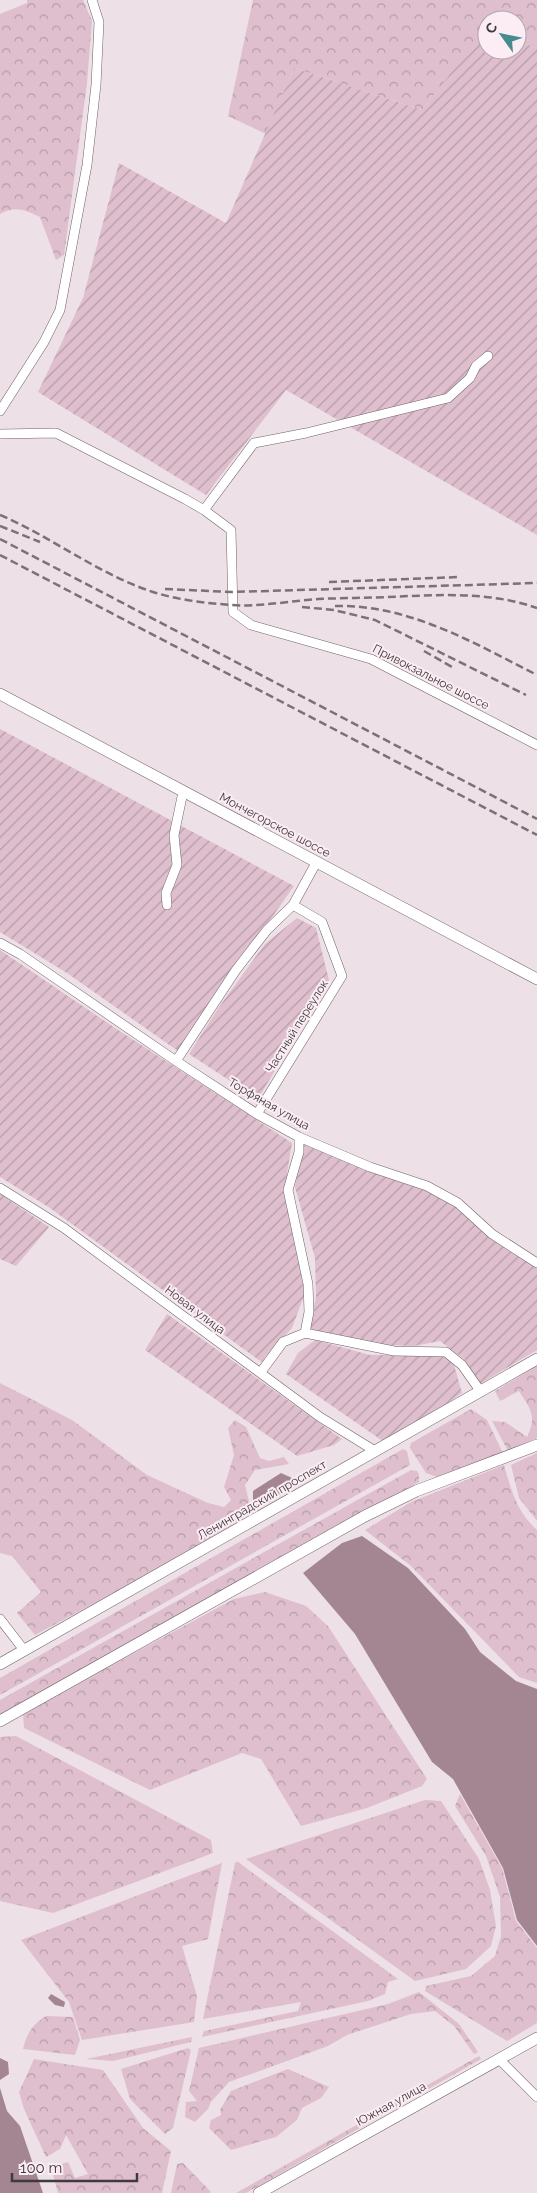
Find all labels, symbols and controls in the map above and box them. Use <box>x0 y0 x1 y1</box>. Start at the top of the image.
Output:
north arrow <box>477 10 527 60</box>
text: С <box>482 19 501 36</box>
street label: Привокзальное шоссе <box>370 642 492 712</box>
street label: Мончегорское шоссе <box>217 790 333 860</box>
street label: Частный переулок <box>263 977 331 1075</box>
street label: Торфяная улица <box>226 1075 312 1133</box>
street label: Новая улица <box>162 1283 228 1337</box>
street label: Ленинградский проспект <box>195 1457 329 1543</box>
street label: Южная улица <box>354 2079 428 2129</box>
scale bar <box>12 2150 138 2182</box>
text: 100 m <box>20 2159 62 2177</box>

